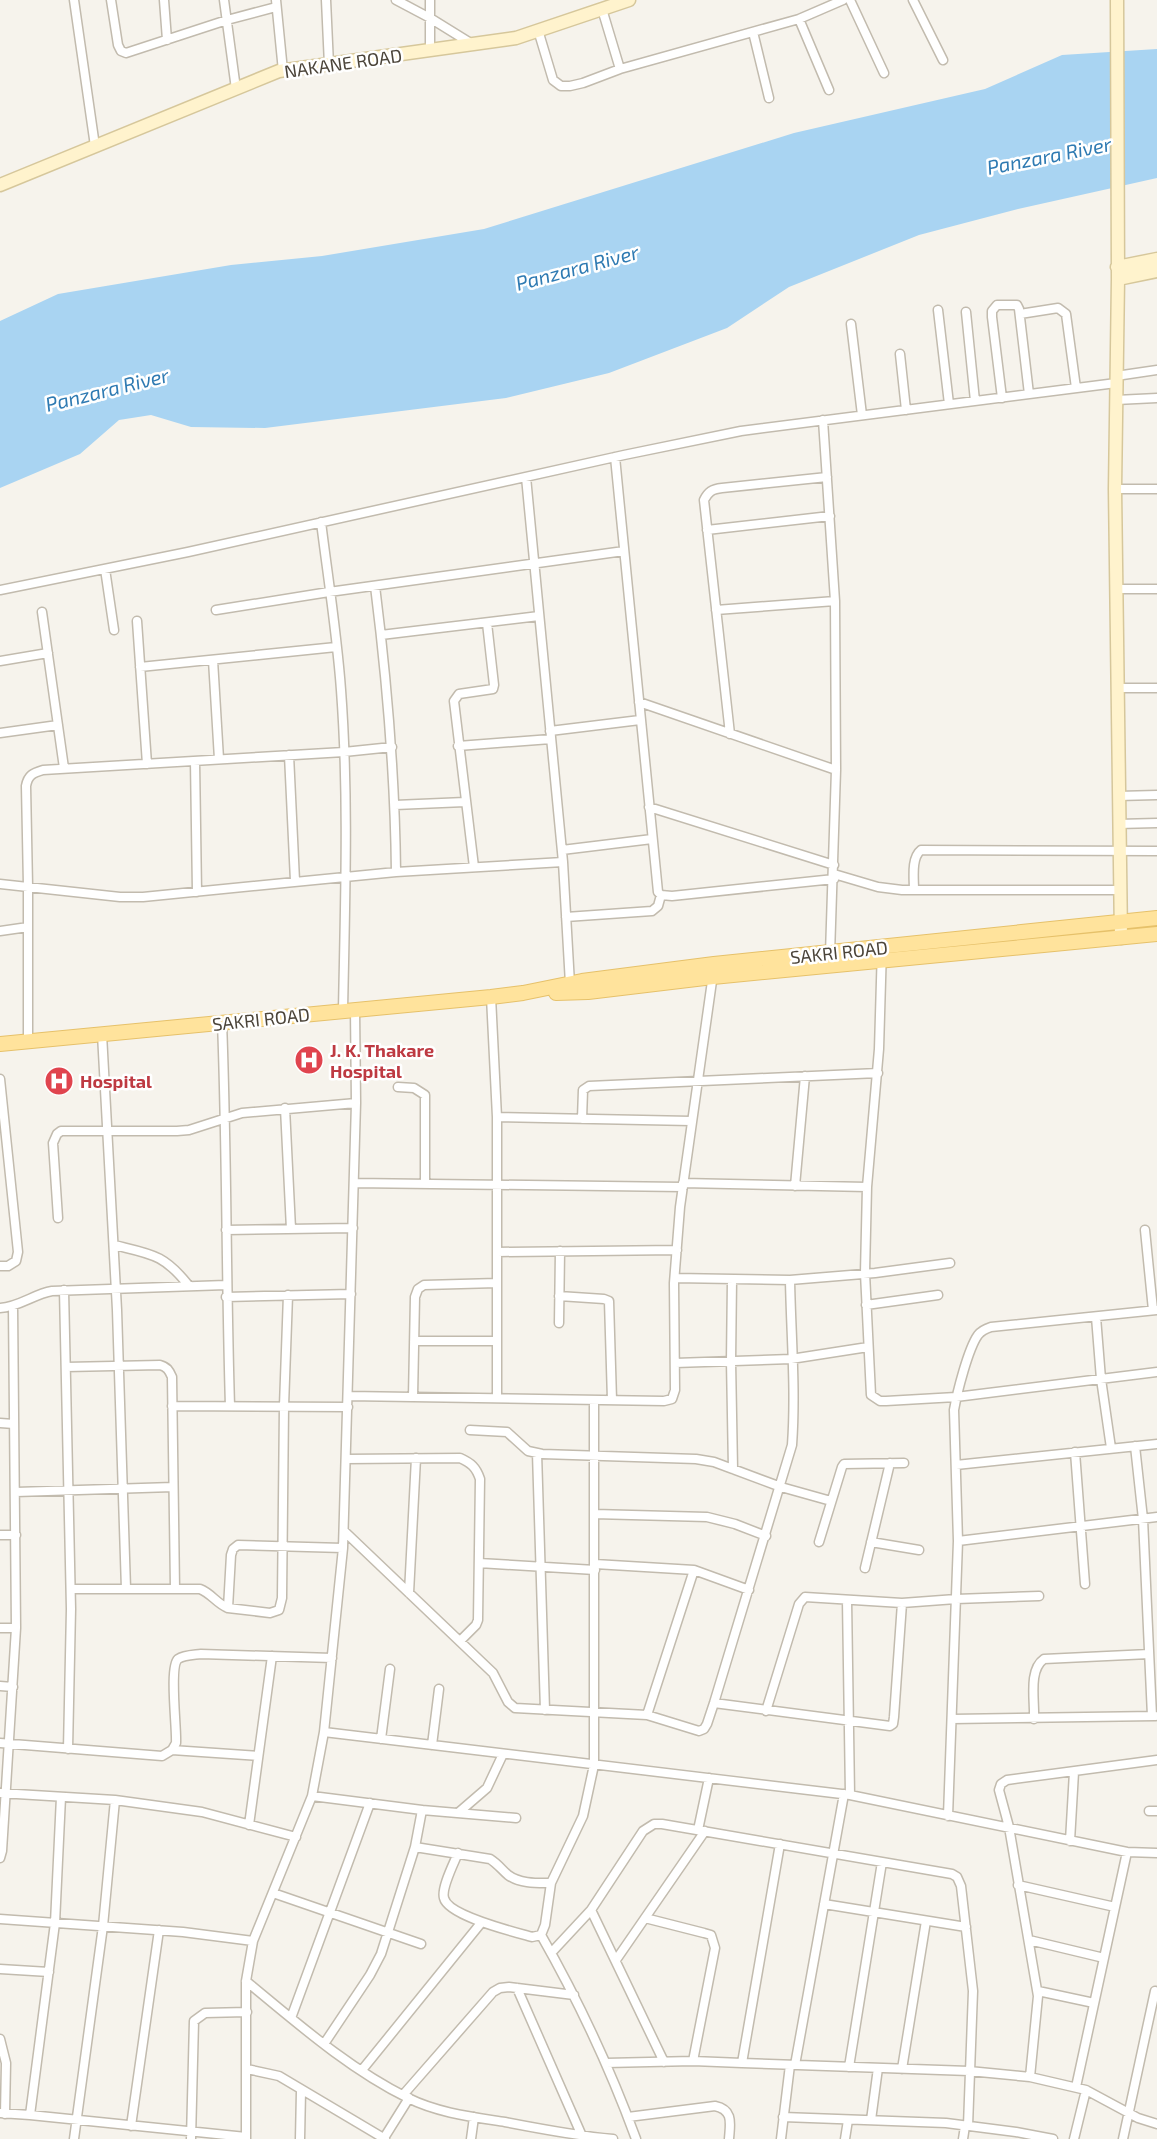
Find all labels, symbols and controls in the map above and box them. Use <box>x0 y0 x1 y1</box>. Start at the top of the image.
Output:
street label: NAKANE ROAD <box>283 44 403 82</box>
water label: Panzara River <box>985 131 1114 179</box>
water label: Panzara River <box>513 239 642 295</box>
water label: Panzara River <box>43 362 172 416</box>
street label: SAKRI ROAD <box>789 936 889 968</box>
street label: SAKRI ROAD <box>211 1003 311 1035</box>
place label: J. K. Thakare Hospital <box>330 1039 434 1082</box>
hospital icon: J. K. Thakare Hospital <box>293 1044 325 1076</box>
hospital icon: Hospital <box>43 1065 75 1097</box>
place label: Hospital <box>80 1070 152 1092</box>

